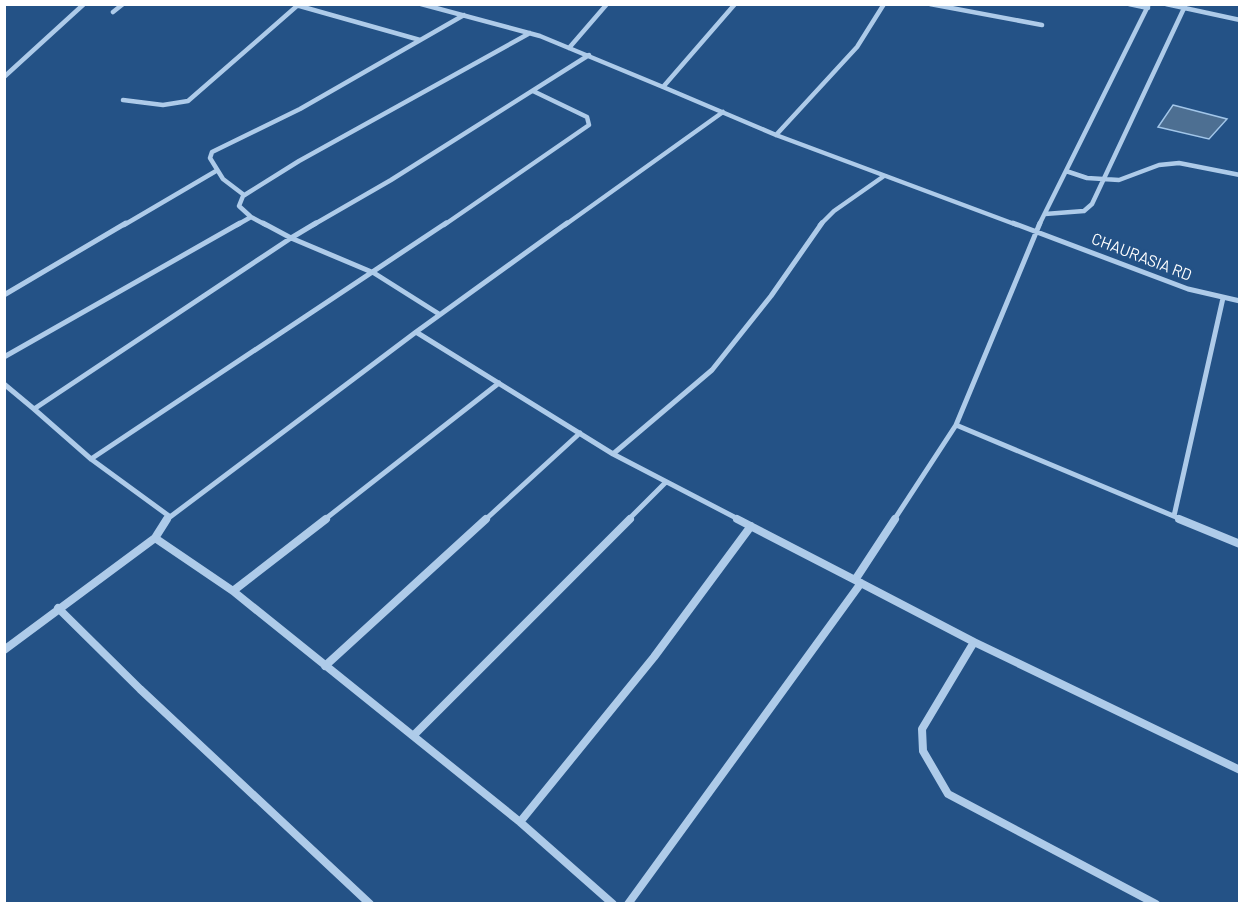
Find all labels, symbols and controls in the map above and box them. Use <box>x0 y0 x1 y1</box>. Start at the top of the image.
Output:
street label: CHAURASIA RD <box>1089 228 1195 284</box>

